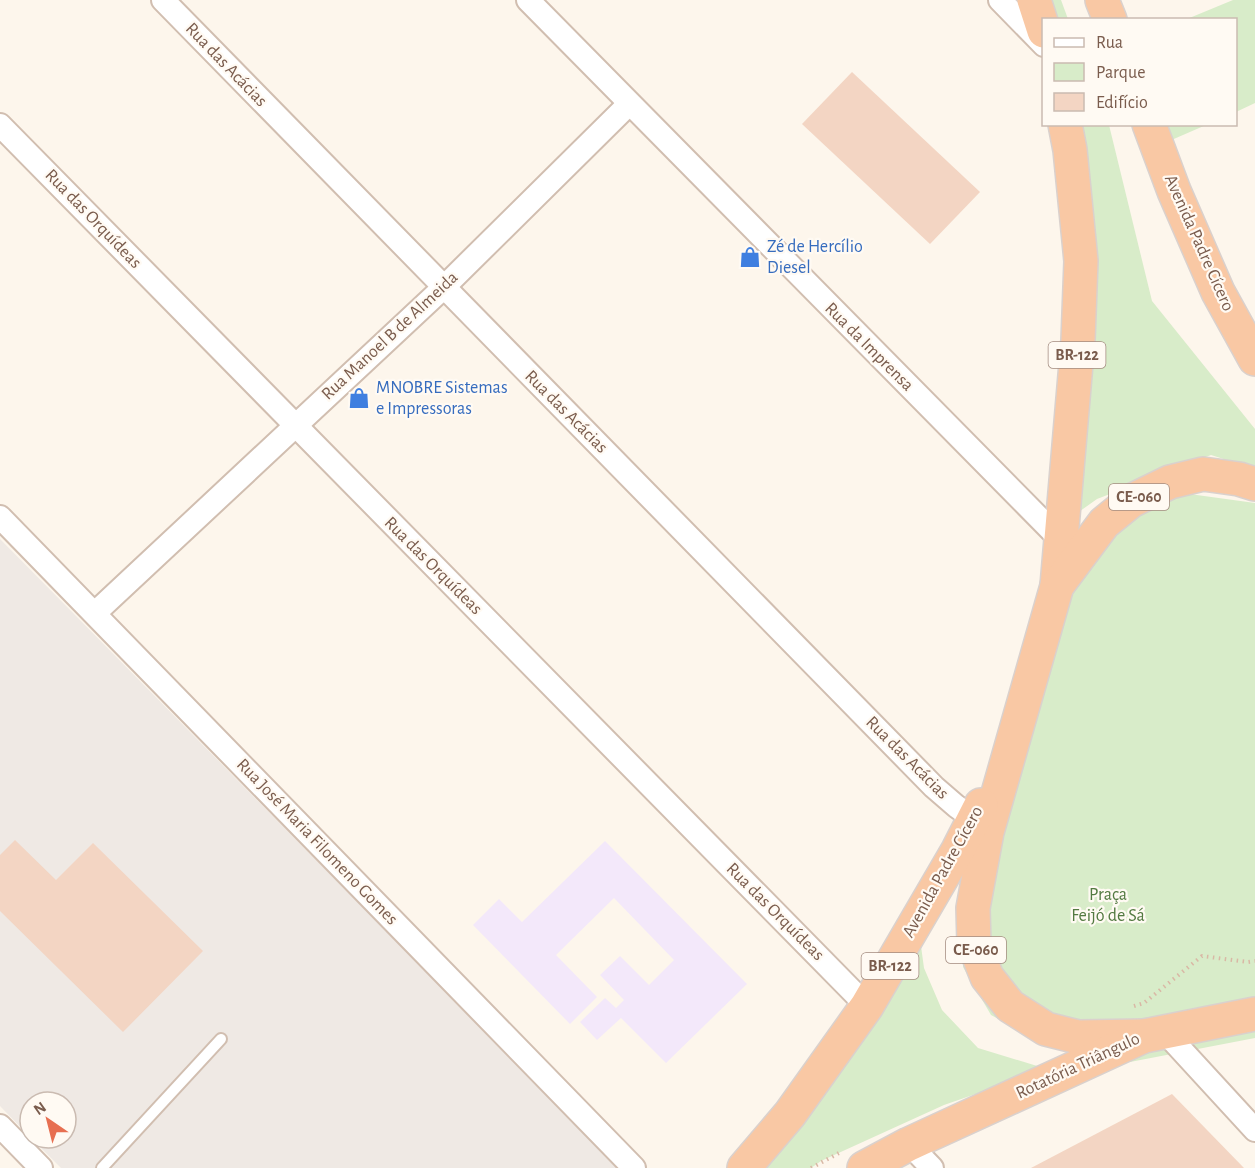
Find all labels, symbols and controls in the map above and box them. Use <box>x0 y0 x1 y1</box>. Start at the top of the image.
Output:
legend <box>1042 18 1237 126</box>
street label: Rua das Acácias <box>182 20 270 110</box>
text: Rua <box>1096 34 1123 52</box>
text: Parque <box>1096 64 1145 82</box>
text: Edifício <box>1096 94 1148 112</box>
street label: Rua das Orquídeas <box>41 166 145 272</box>
street label: Avenida Padre Cícero <box>1161 172 1237 314</box>
place label: Zé de Hercílio Diesel <box>767 238 863 277</box>
shop icon: Zé de Hercílio Diesel <box>738 245 762 269</box>
street label: Rua Manoel B de Almeida <box>318 268 462 404</box>
street label: Rua da Imprensa <box>821 299 917 395</box>
road number: BR-122 <box>1048 342 1106 368</box>
street label: Rua das Acácias <box>521 367 611 457</box>
place label: MNOBRE Sistemas e Impressoras <box>376 379 508 418</box>
shop icon: MNOBRE Sistemas e Impressoras <box>347 386 371 410</box>
road number: CE-060 <box>1109 484 1169 510</box>
street label: Rua das Orquídeas <box>381 514 485 618</box>
street label: Rua das Acácias <box>862 713 952 803</box>
street label: Rua José Maria Filomeno Gomes <box>233 755 401 929</box>
street label: Avenida Padre Cícero <box>899 803 987 941</box>
street label: Rua das Orquídeas <box>723 860 827 964</box>
park label: Praça Feijó de Sá <box>1071 886 1145 925</box>
road number: CE-060 <box>946 937 1006 963</box>
road number: BR-122 <box>862 953 918 979</box>
street label: Rotatória Triângulo <box>1013 1029 1143 1103</box>
north arrow <box>18 1090 78 1150</box>
text: N <box>31 1099 49 1118</box>

